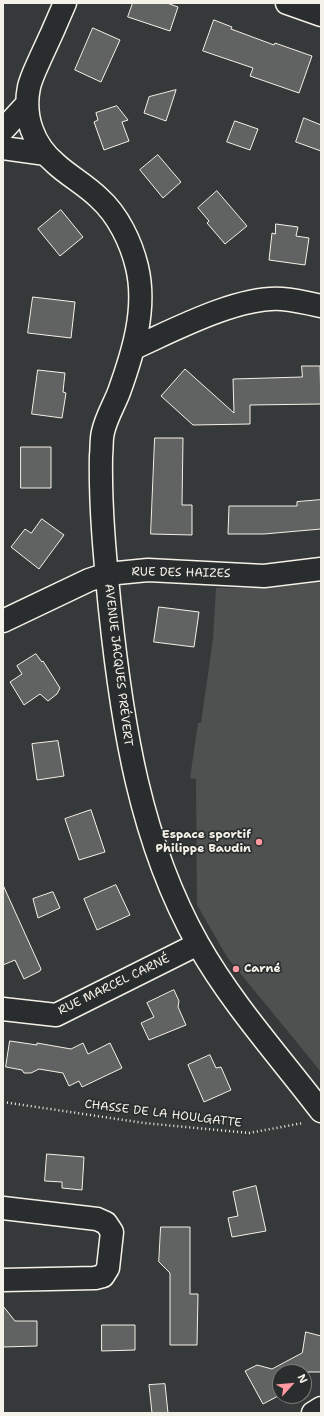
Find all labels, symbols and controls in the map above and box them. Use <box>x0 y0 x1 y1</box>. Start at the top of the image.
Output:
street label: RUE DES HAIZES <box>131 565 231 581</box>
street label: AVENUE JACQUES PRÉVERT <box>101 583 135 747</box>
place label: Espace sportif Philippe Baudin <box>156 828 251 856</box>
marker: Espace sportif Philippe Baudin <box>254 837 264 847</box>
street label: RUE MARCEL CARNÉ <box>56 952 172 1018</box>
place label: Carné <box>244 962 281 976</box>
marker: Carné <box>231 964 241 974</box>
street label: CHASSE DE LA HOULGATTE <box>84 1097 242 1131</box>
north arrow <box>272 1364 312 1404</box>
text: N <box>294 1371 311 1386</box>

